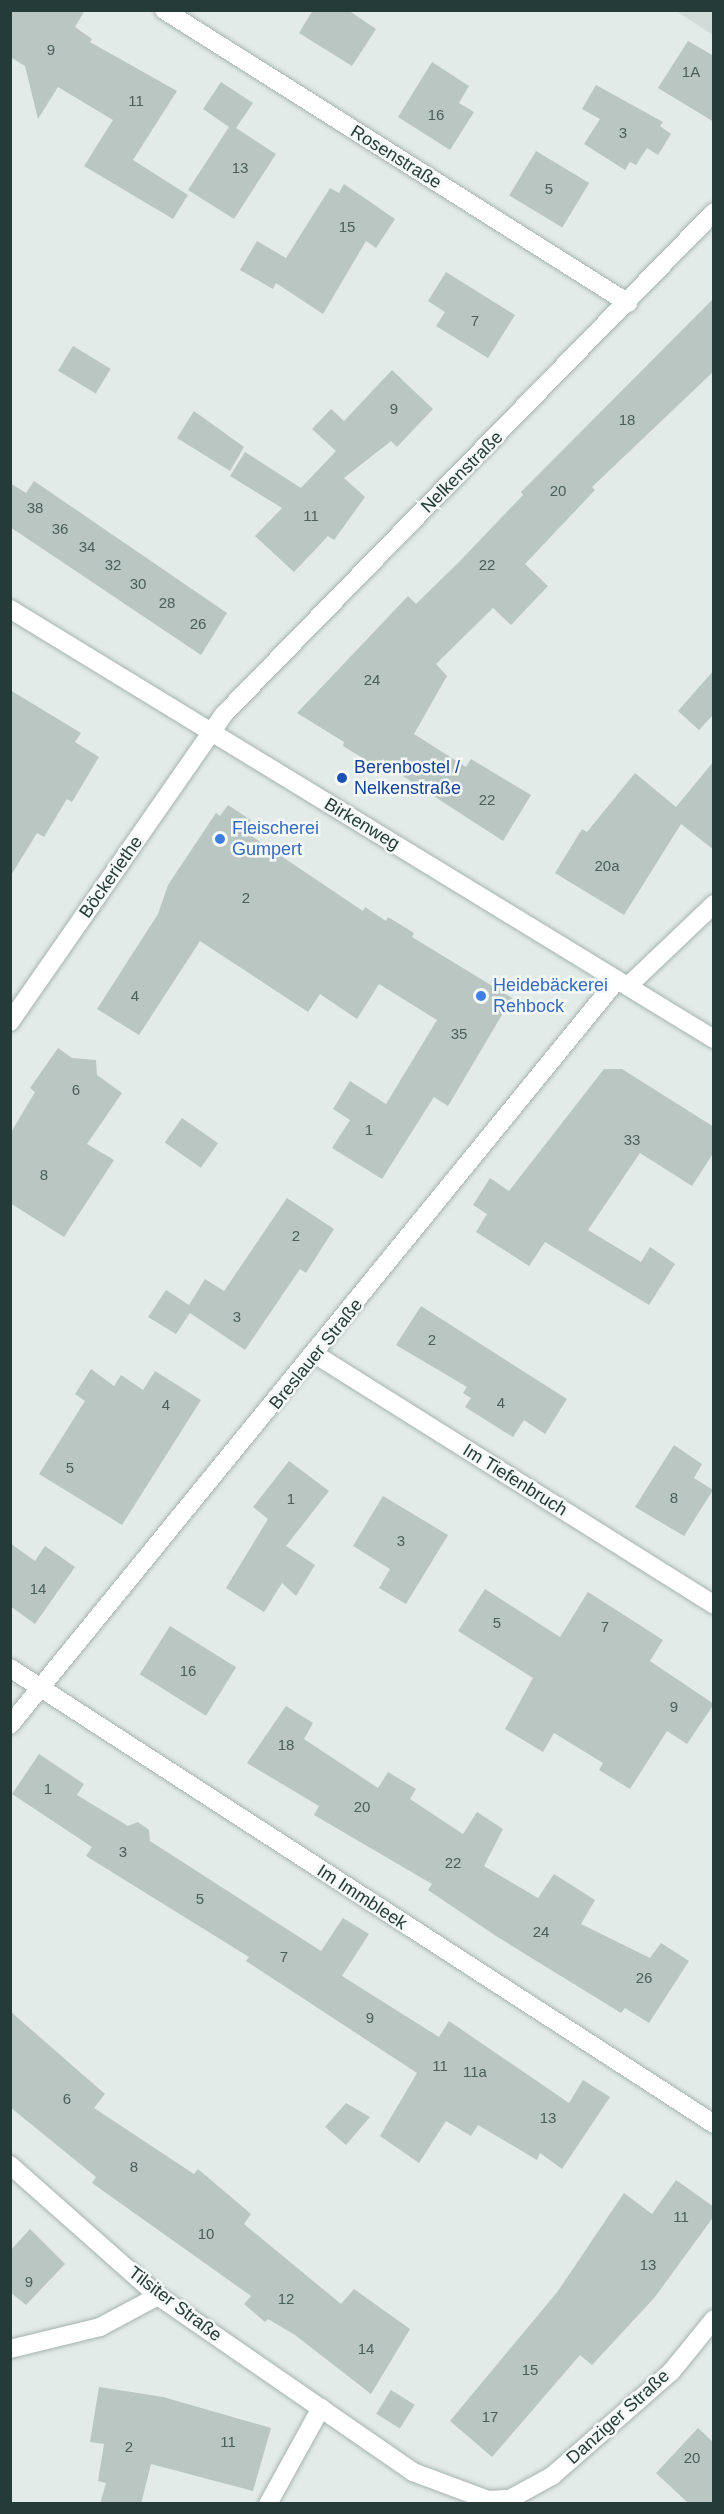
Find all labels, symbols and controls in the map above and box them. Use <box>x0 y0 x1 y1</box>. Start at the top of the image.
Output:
house number: 9 <box>47 41 55 59</box>
house number: 1A <box>682 63 700 81</box>
house number: 11 <box>128 92 144 110</box>
house number: 16 <box>428 106 444 124</box>
street label: Rosenstraße <box>347 121 445 193</box>
house number: 3 <box>619 124 627 142</box>
house number: 13 <box>232 159 248 177</box>
house number: 5 <box>545 180 553 198</box>
house number: 15 <box>339 218 355 236</box>
house number: 7 <box>471 312 479 330</box>
house number: 9 <box>390 400 398 418</box>
house number: 18 <box>619 411 635 429</box>
street label: Nelkenstraße <box>417 427 507 517</box>
house number: 20 <box>550 482 566 500</box>
house number: 38 <box>27 499 43 517</box>
house number: 11 <box>303 507 319 525</box>
house number: 36 <box>52 520 68 538</box>
house number: 34 <box>79 538 95 556</box>
house number: 32 <box>105 556 121 574</box>
house number: 22 <box>479 556 495 574</box>
house number: 30 <box>130 575 146 593</box>
house number: 28 <box>159 594 175 612</box>
house number: 26 <box>190 615 206 633</box>
house number: 24 <box>364 671 380 689</box>
place label: Berenbostel / Nelkenstraße <box>354 757 461 800</box>
marker: Berenbostel / Nelkenstraße <box>335 771 349 785</box>
house number: 22 <box>479 791 495 809</box>
street label: Birkenweg <box>320 793 404 855</box>
place label: Fleischerei Gumpert <box>232 818 319 860</box>
street label: Böckeriethe <box>75 832 147 922</box>
marker: Fleischerei Gumpert <box>213 832 227 846</box>
house number: 20a <box>594 857 620 875</box>
house number: 2 <box>242 889 250 907</box>
place label: Heidebäckerei Rehbock <box>493 975 608 1018</box>
house number: 4 <box>131 987 139 1005</box>
marker: Heidebäckerei Rehbock <box>474 989 488 1003</box>
house number: 35 <box>451 1025 467 1043</box>
house number: 6 <box>72 1081 80 1099</box>
house number: 1 <box>365 1121 373 1139</box>
house number: 33 <box>624 1131 640 1149</box>
house number: 8 <box>40 1166 48 1184</box>
house number: 2 <box>292 1227 300 1245</box>
street label: Breslauer Straße <box>265 1294 367 1414</box>
house number: 3 <box>233 1308 241 1326</box>
house number: 2 <box>428 1331 436 1349</box>
house number: 4 <box>497 1394 505 1412</box>
house number: 4 <box>162 1396 170 1414</box>
street label: Im Tiefenbruch <box>459 1439 571 1521</box>
house number: 5 <box>66 1459 74 1477</box>
house number: 8 <box>670 1489 678 1507</box>
house number: 1 <box>287 1490 295 1508</box>
house number: 3 <box>397 1532 405 1550</box>
house number: 14 <box>30 1580 46 1598</box>
house number: 5 <box>493 1614 501 1632</box>
house number: 7 <box>601 1618 609 1636</box>
house number: 16 <box>180 1662 196 1680</box>
house number: 9 <box>670 1698 678 1716</box>
house number: 18 <box>278 1736 294 1754</box>
house number: 1 <box>44 1780 52 1798</box>
house number: 20 <box>354 1798 370 1816</box>
house number: 3 <box>119 1843 127 1861</box>
house number: 22 <box>445 1854 461 1872</box>
street label: Im Immbleek <box>313 1860 411 1934</box>
house number: 5 <box>196 1890 204 1908</box>
house number: 24 <box>533 1923 549 1941</box>
house number: 7 <box>280 1948 288 1966</box>
house number: 26 <box>636 1969 652 1987</box>
house number: 9 <box>366 2009 374 2027</box>
house number: 11 <box>432 2057 448 2075</box>
house number: 11a <box>463 2063 487 2081</box>
house number: 6 <box>63 2090 71 2108</box>
house number: 13 <box>540 2109 556 2127</box>
house number: 8 <box>130 2158 138 2176</box>
house number: 11 <box>673 2208 689 2226</box>
house number: 10 <box>198 2225 214 2243</box>
house number: 13 <box>640 2256 656 2274</box>
street label: Tilsiter Straße <box>124 2262 226 2346</box>
house number: 9 <box>25 2273 33 2291</box>
house number: 12 <box>278 2290 294 2308</box>
house number: 14 <box>358 2340 374 2358</box>
house number: 15 <box>522 2361 538 2379</box>
street label: Danziger Straße <box>562 2365 674 2469</box>
house number: 17 <box>482 2408 498 2426</box>
house number: 11 <box>220 2433 236 2451</box>
house number: 2 <box>125 2438 133 2456</box>
house number: 20 <box>684 2449 700 2467</box>

